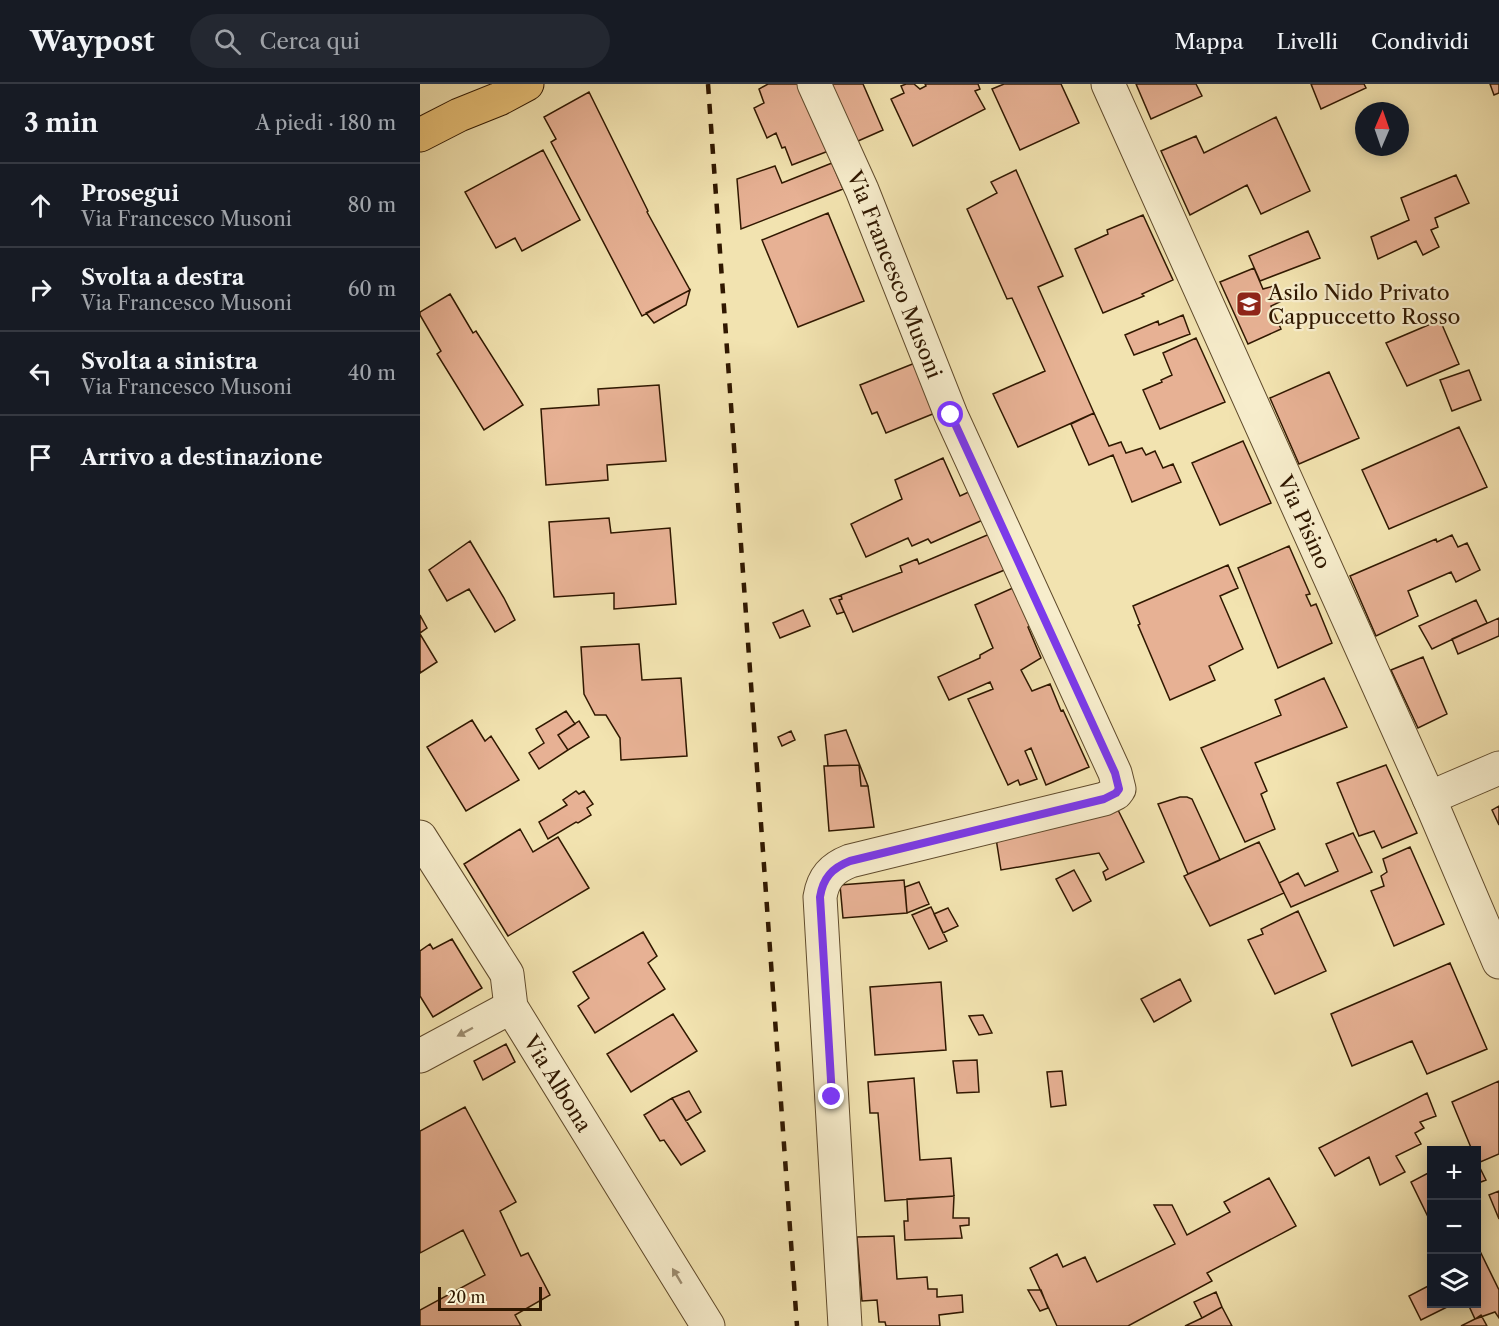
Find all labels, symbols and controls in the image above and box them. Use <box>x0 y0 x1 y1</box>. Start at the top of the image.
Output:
search box <box>190 14 610 68</box>
text: Waypost <box>30 24 154 58</box>
icon: search <box>211 25 244 58</box>
text: Cerca qui <box>259 28 360 55</box>
text: Mappa <box>1174 29 1244 54</box>
text: Livelli <box>1277 29 1338 54</box>
text: Condividi <box>1371 29 1469 54</box>
north arrow <box>1355 102 1409 156</box>
text: 3 min <box>24 107 98 139</box>
text: A piedi · 180 m <box>256 111 396 135</box>
street label: Via Francesco Musoni <box>842 166 948 382</box>
text: Prosegui <box>81 180 179 207</box>
icon: ahead <box>24 189 57 222</box>
text: 80 m <box>348 193 396 217</box>
text: Via Francesco Musoni <box>81 207 292 231</box>
text: Svolta a destra <box>81 264 244 291</box>
icon: right <box>24 273 57 306</box>
text: 60 m <box>348 277 396 301</box>
place label: Asilo Nido Privato Cappuccetto Rosso <box>1267 280 1460 329</box>
school or university icon: Asilo Nido Privato Cappuccetto Rosso <box>1234 289 1264 319</box>
text: Via Francesco Musoni <box>81 291 292 315</box>
text: Svolta a sinistra <box>81 348 258 375</box>
icon: left <box>24 357 57 390</box>
text: 40 m <box>348 361 396 385</box>
text: Via Francesco Musoni <box>81 375 292 399</box>
route start <box>937 401 963 427</box>
icon: arrive <box>24 441 57 474</box>
text: Arrivo a destinazione <box>81 444 323 471</box>
street label: Via Pisino <box>1273 470 1337 572</box>
one-way arrow <box>457 1027 474 1037</box>
street label: Via Albona <box>518 1029 598 1137</box>
route end <box>818 1083 844 1109</box>
map controls <box>1427 1146 1481 1308</box>
button: + <box>1427 1146 1481 1200</box>
button: − <box>1427 1200 1481 1254</box>
button: layers <box>1427 1254 1481 1308</box>
one-way arrow <box>672 1267 682 1284</box>
scale bar <box>438 1284 542 1312</box>
text: 20 m <box>447 1287 486 1307</box>

